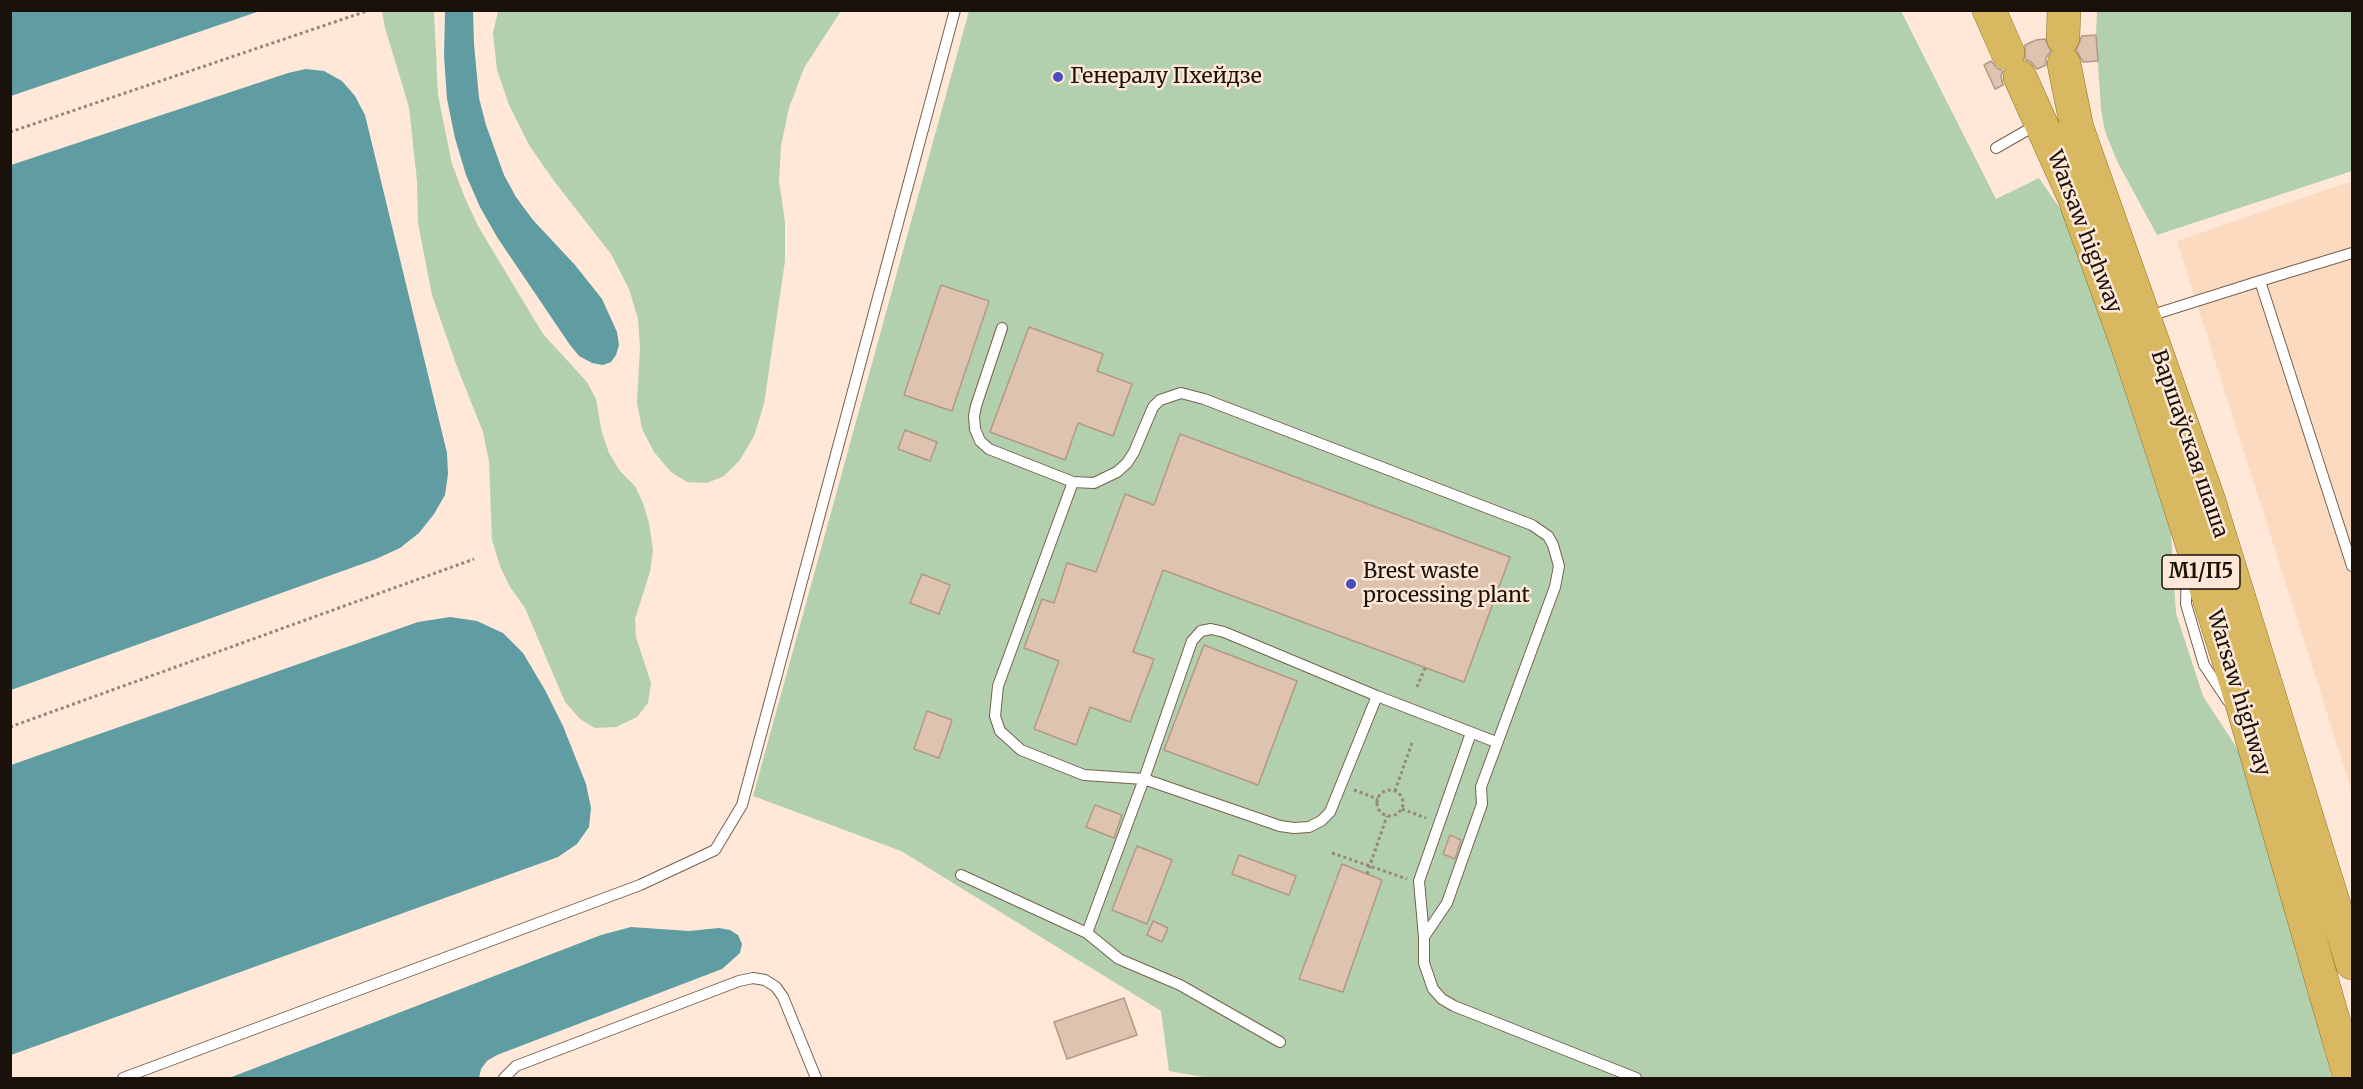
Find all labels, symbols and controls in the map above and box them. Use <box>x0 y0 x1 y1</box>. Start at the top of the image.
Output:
place label: Генералу Пхейдзе <box>1070 64 1262 90</box>
marker: Генералу Пхейдзе <box>1051 70 1065 84</box>
street label: Warsaw highway <box>2041 147 2127 317</box>
street label: Варшаўская шаша <box>2145 347 2233 541</box>
road number: М1/П5 <box>2162 555 2240 589</box>
place label: Brest waste processing plant <box>1363 559 1530 609</box>
marker: Brest waste processing plant <box>1344 577 1358 591</box>
street label: Warsaw highway <box>2201 607 2275 779</box>

